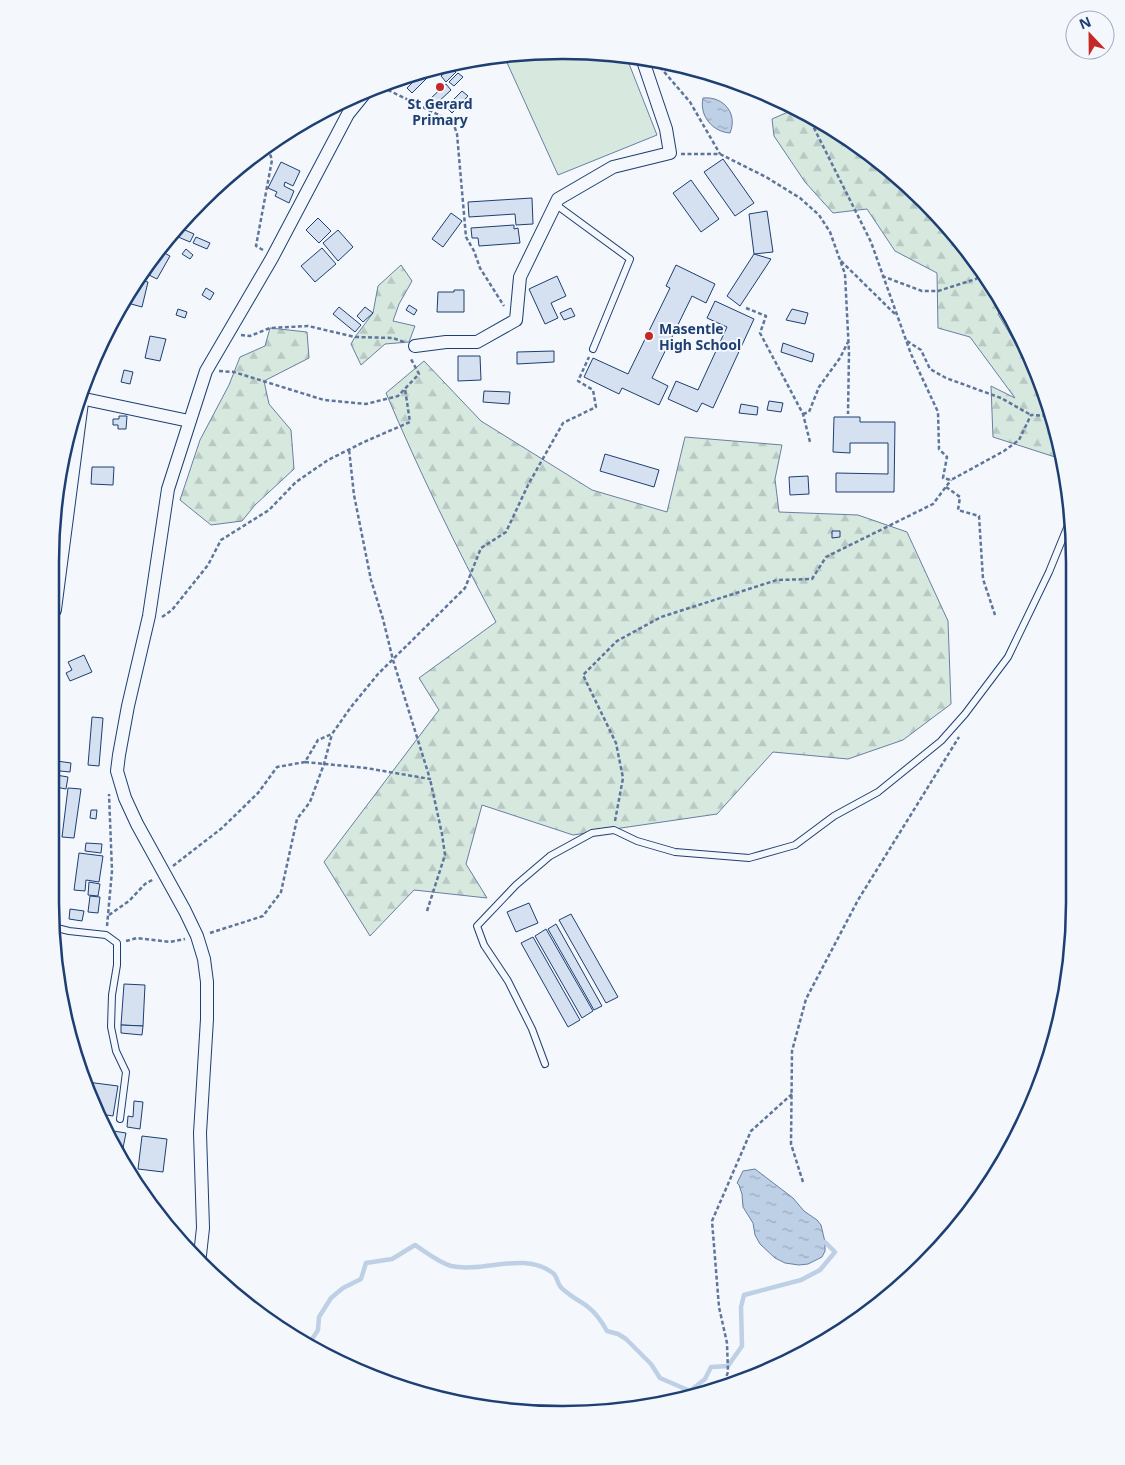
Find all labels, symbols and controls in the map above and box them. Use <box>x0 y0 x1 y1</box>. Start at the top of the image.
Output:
north arrow <box>1065 10 1115 60</box>
text: N <box>1076 12 1094 33</box>
marker: St Gerard Primary <box>434 81 446 93</box>
place label: St Gerard Primary <box>407 94 473 129</box>
place label: Masentle High School <box>659 319 741 354</box>
marker: Masentle High School <box>643 330 655 342</box>

